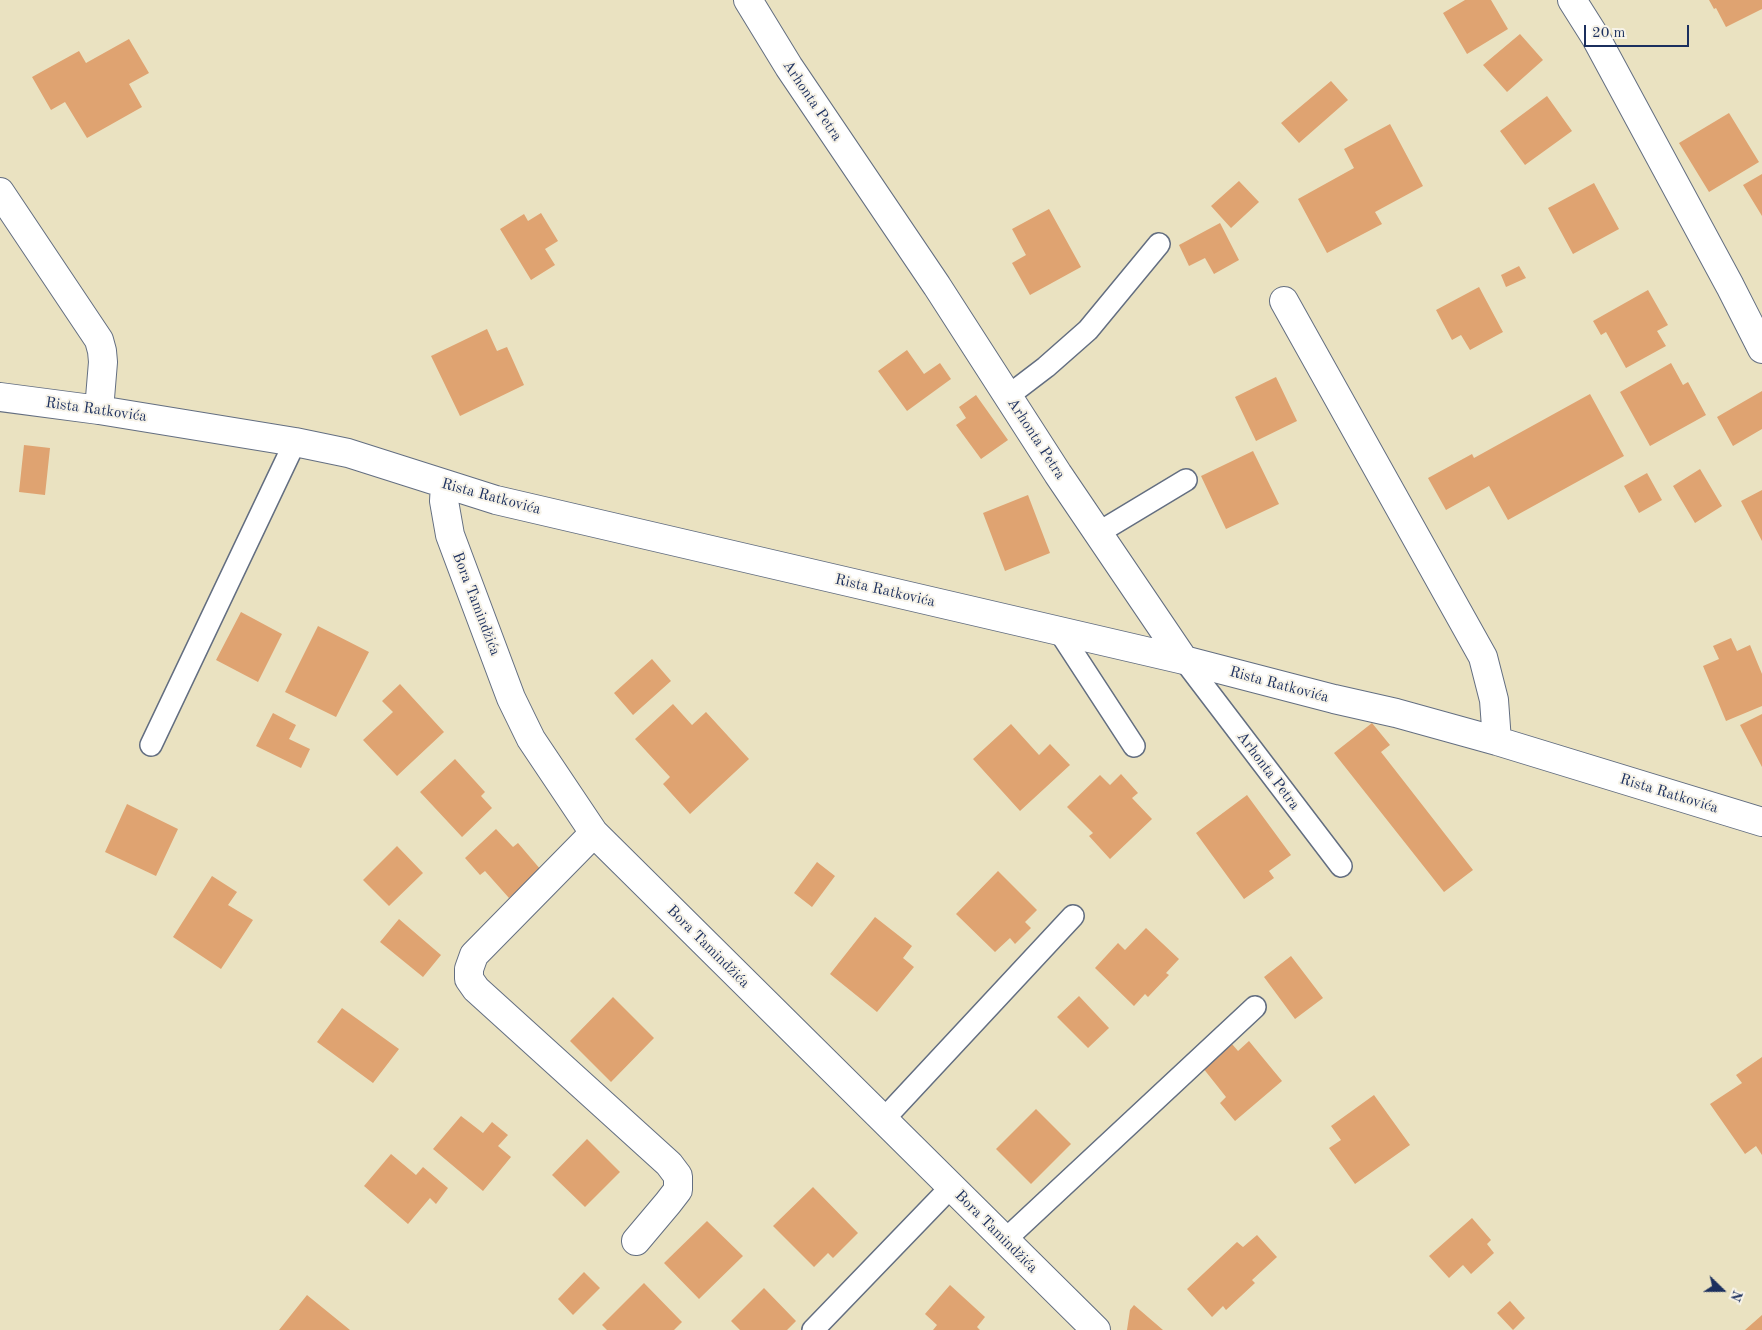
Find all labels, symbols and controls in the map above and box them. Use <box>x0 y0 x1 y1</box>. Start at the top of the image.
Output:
scale bar <box>1587 15 1692 47</box>
text: 20 m <box>1592 26 1626 41</box>
street label: Arhonta Petra <box>778 57 846 145</box>
street label: Rista Ratkovića <box>44 394 148 426</box>
street label: Arhonta Petra <box>1003 395 1069 483</box>
street label: Rista Ratkovića <box>439 475 543 519</box>
street label: Bora Tamindžića <box>448 550 504 658</box>
street label: Rista Ratkovića <box>833 571 937 611</box>
street label: Rista Ratkovića <box>1227 663 1331 707</box>
street label: Arhonta Petra <box>1233 728 1303 814</box>
street label: Rista Ratkovića <box>1618 770 1720 818</box>
street label: Bora Tamindžića <box>663 902 753 992</box>
street label: Bora Tamindžića <box>951 1187 1041 1277</box>
north arrow <box>1697 1265 1747 1315</box>
text: N <box>1727 1288 1744 1303</box>

